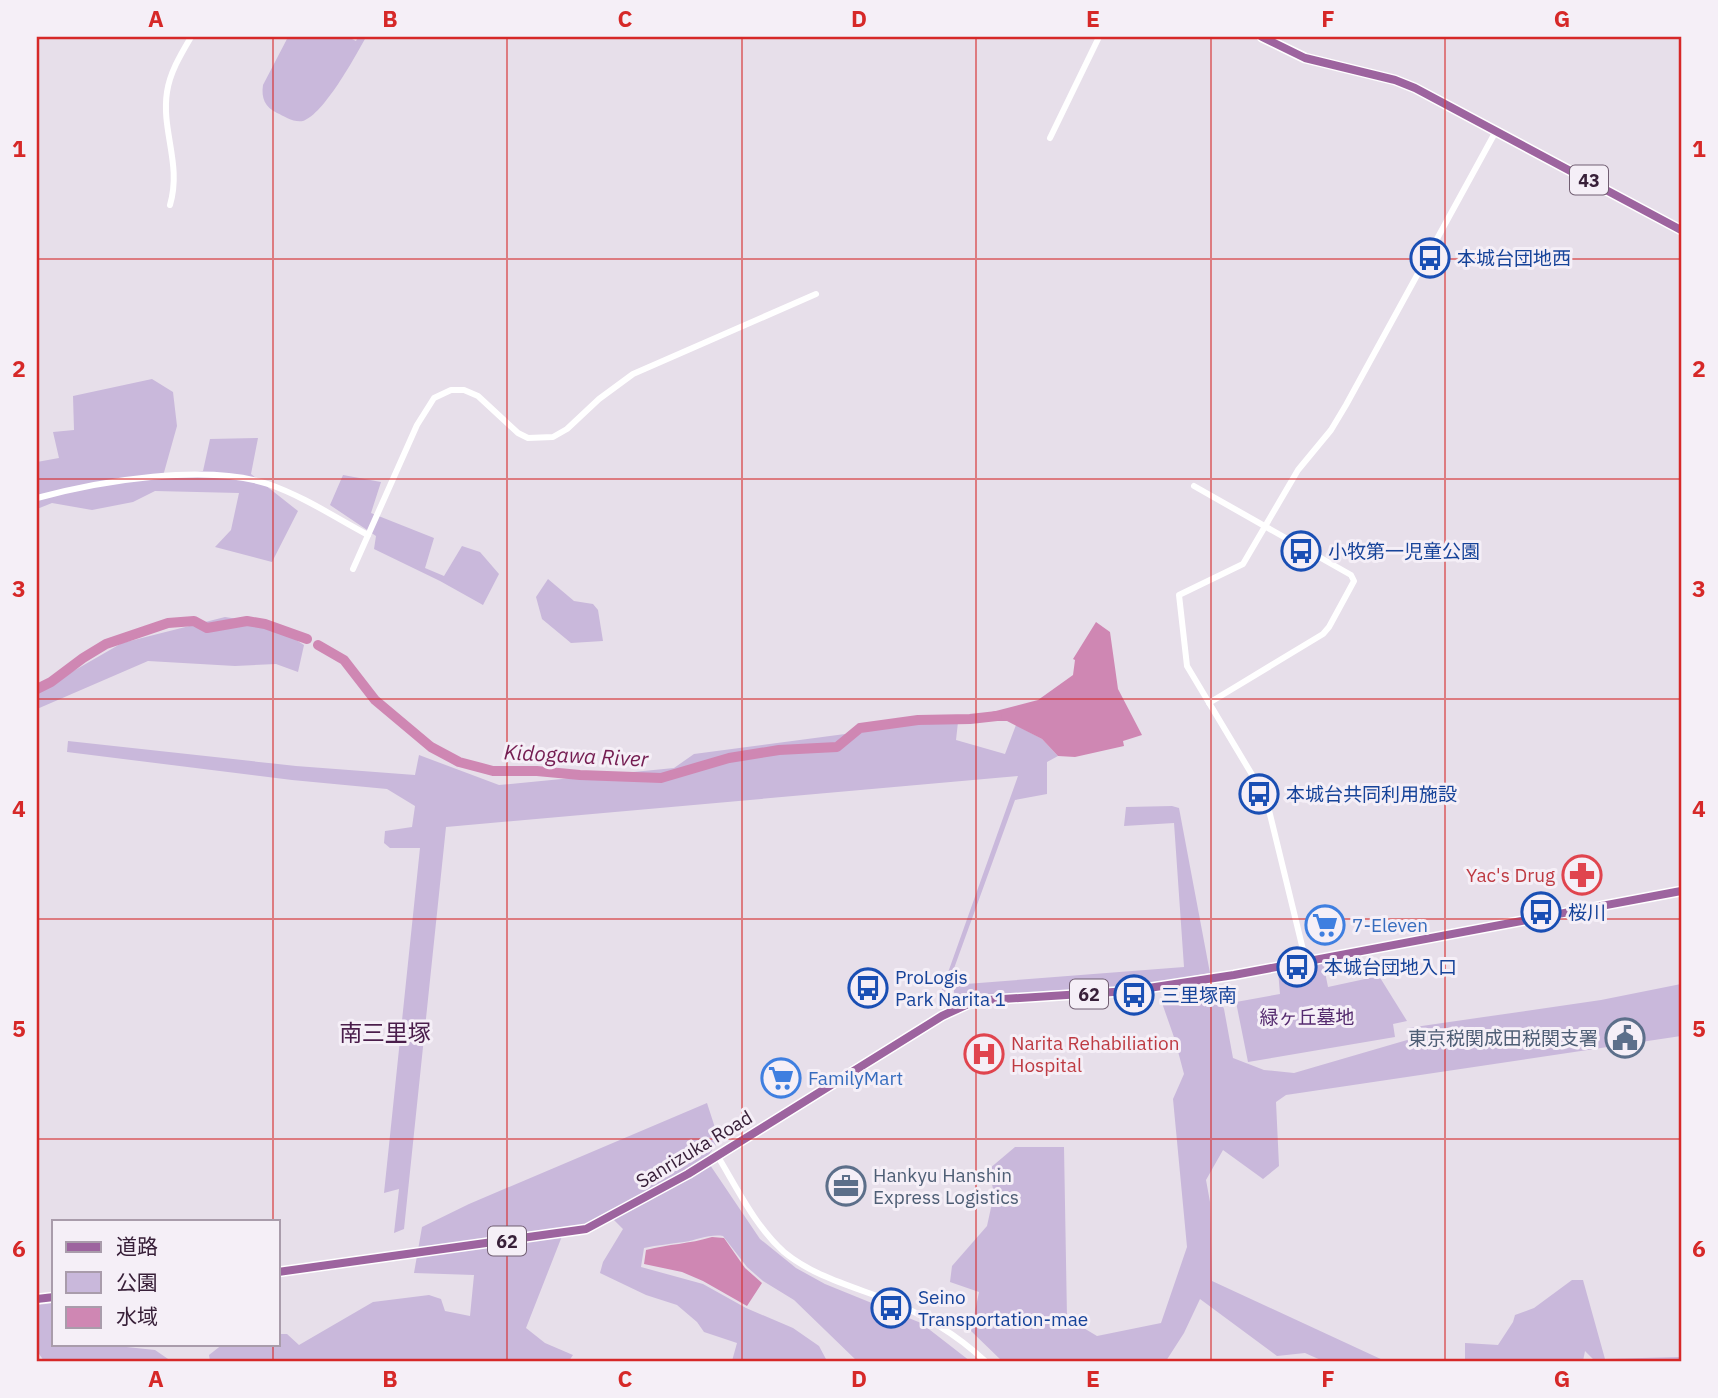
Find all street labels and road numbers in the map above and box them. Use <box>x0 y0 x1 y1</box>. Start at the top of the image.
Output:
road number: 43 <box>1570 166 1608 195</box>
road number: 62 <box>1070 979 1108 1009</box>
street label: Sanrizuka Road <box>631 1105 757 1193</box>
road number: 62 <box>488 1226 526 1256</box>

